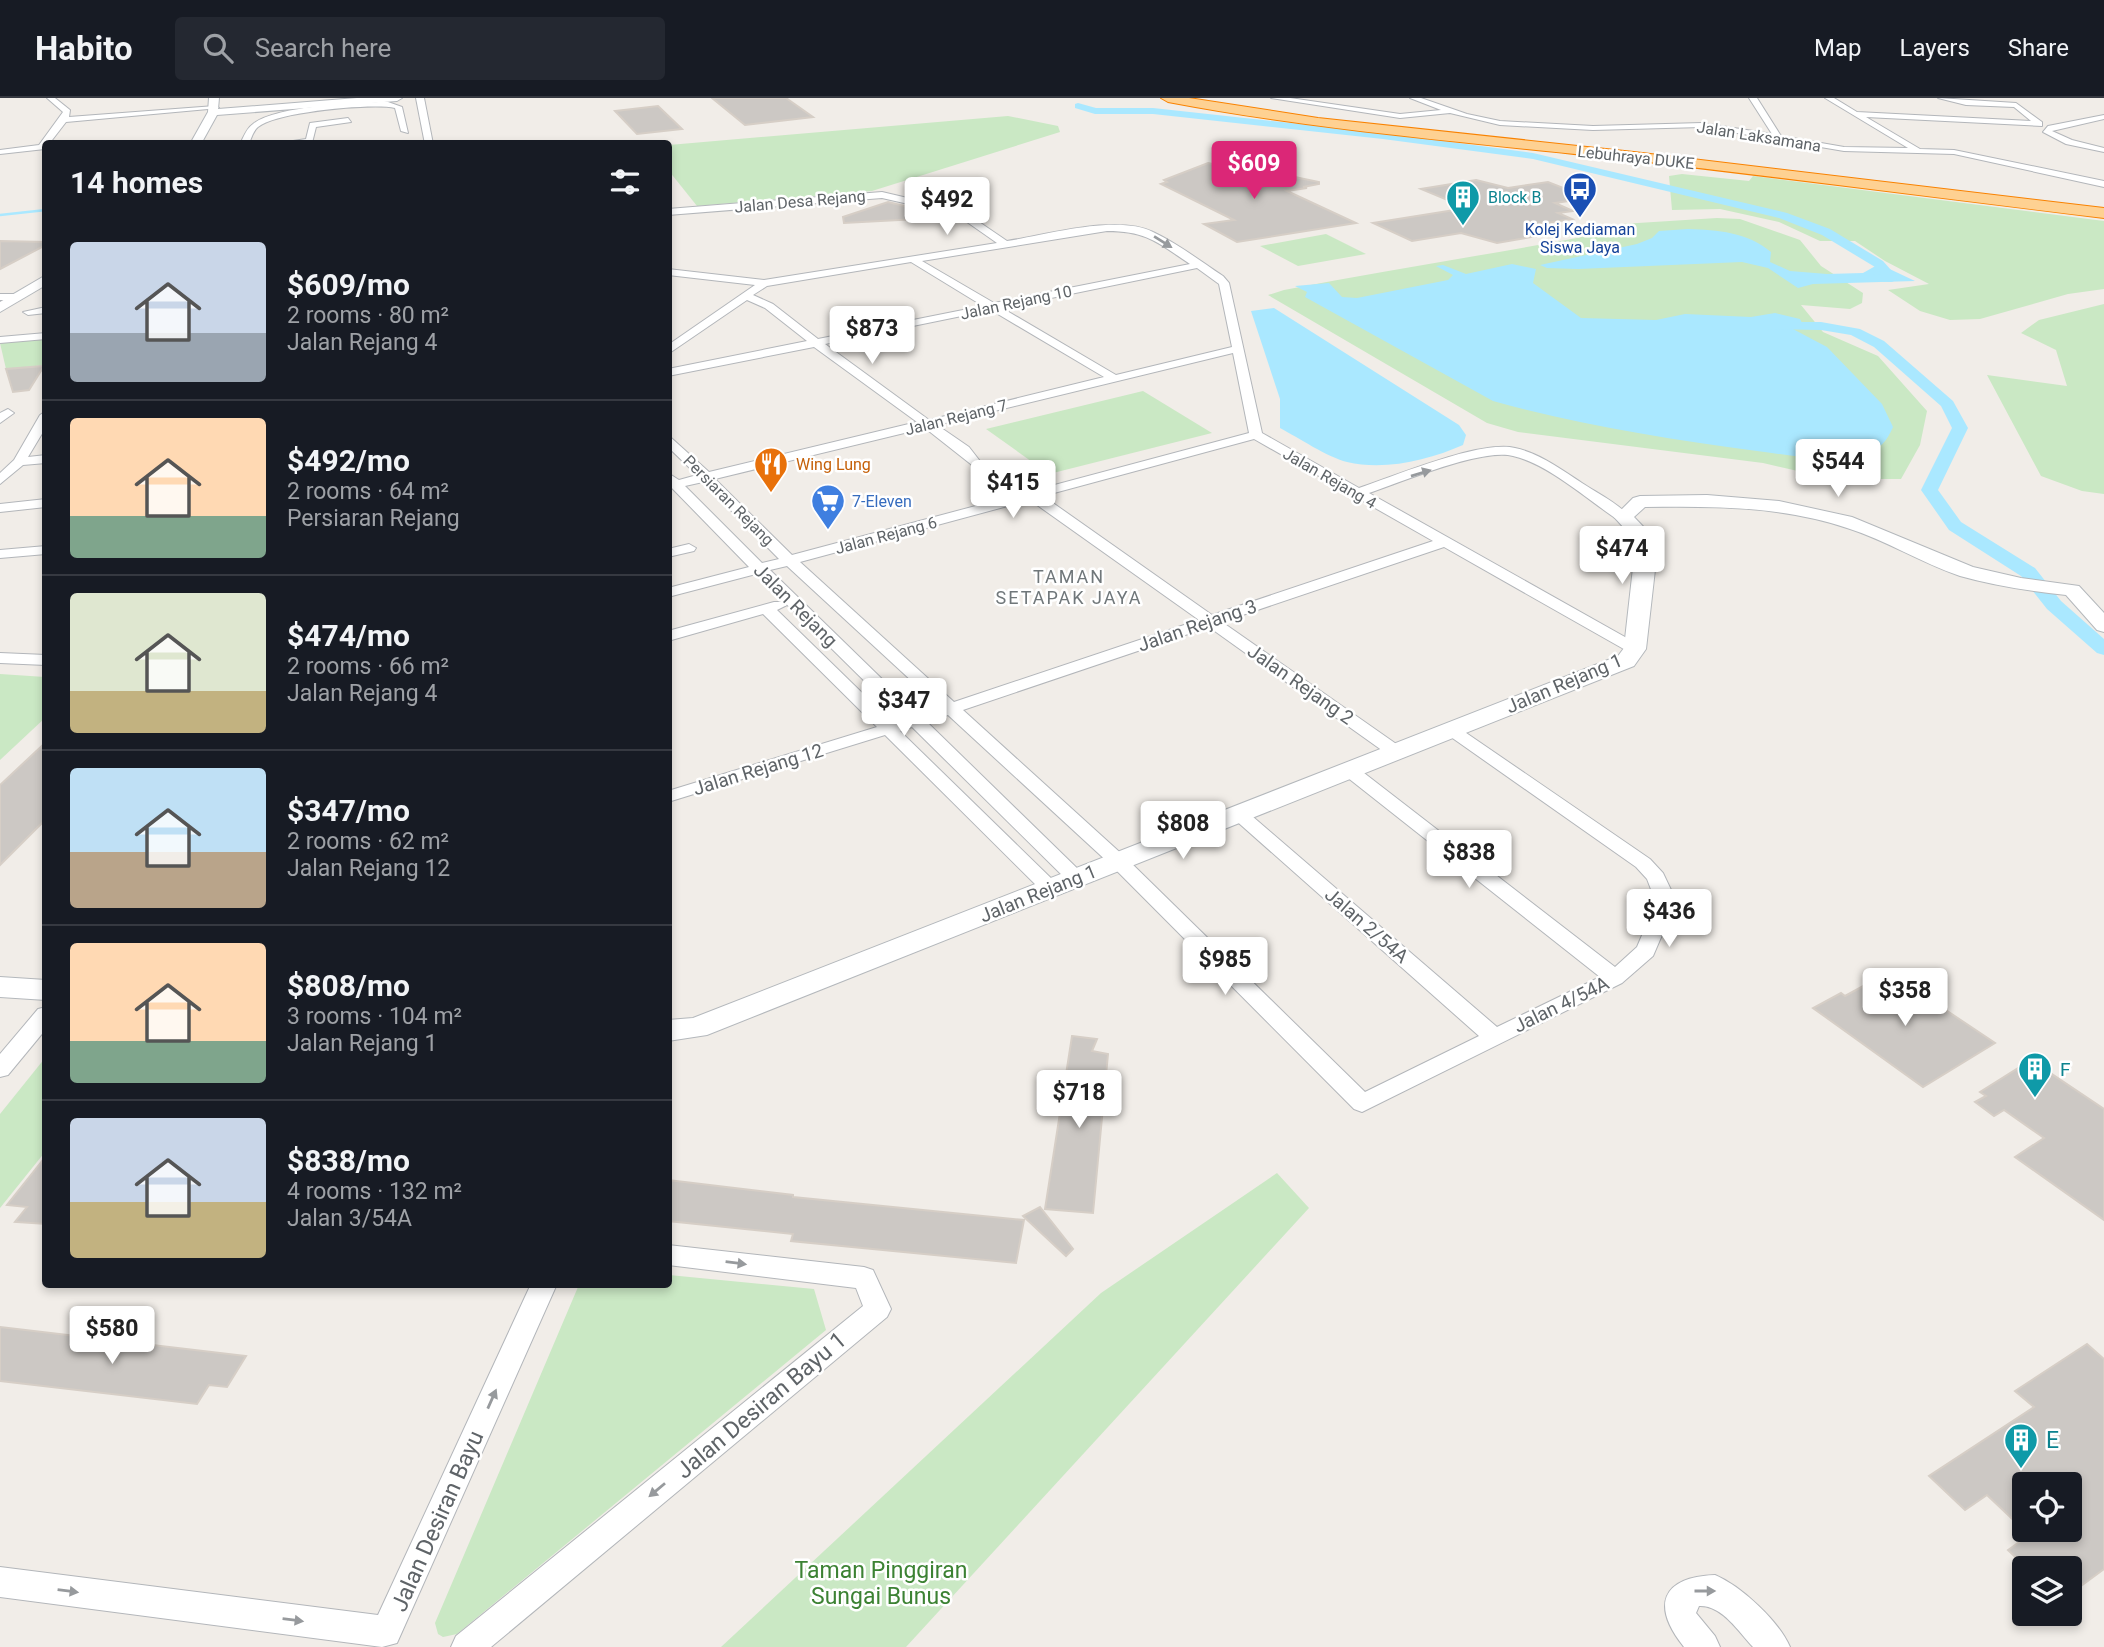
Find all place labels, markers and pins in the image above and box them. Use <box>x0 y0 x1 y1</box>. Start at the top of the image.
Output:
pin: $609 <box>1213 141 1295 201</box>
bus stop icon: Kolej Kediaman Siswa Jaya <box>1561 170 1599 219</box>
pin: $492 <box>906 178 988 237</box>
building icon: Block B <box>1444 178 1482 227</box>
place label: Block B <box>1488 188 1541 207</box>
place label: Kolej Kediaman Siswa Jaya <box>1525 220 1635 257</box>
pin: $873 <box>831 306 913 366</box>
pin: $544 <box>1797 440 1879 499</box>
restaurant icon: Wing Lung <box>752 445 790 494</box>
place label: Wing Lung <box>796 455 871 474</box>
pin: $415 <box>972 460 1054 520</box>
supermarket icon: 7-Eleven <box>809 482 847 531</box>
place label: 7-Eleven <box>852 492 912 511</box>
pin: $474 <box>1581 526 1663 586</box>
pin: $347 <box>863 678 945 738</box>
pin: $808 <box>1142 802 1224 861</box>
pin: $838 <box>1428 830 1510 890</box>
pin: $436 <box>1628 890 1710 949</box>
pin: $985 <box>1184 937 1266 997</box>
pin: $358 <box>1864 968 1946 1028</box>
building icon: F <box>2016 1050 2054 1099</box>
place label: F <box>2060 1058 2071 1081</box>
pin: $718 <box>1038 1070 1120 1130</box>
pin: $580 <box>71 1306 153 1366</box>
building icon: E <box>2002 1421 2040 1470</box>
place label: E <box>2046 1427 2059 1454</box>

